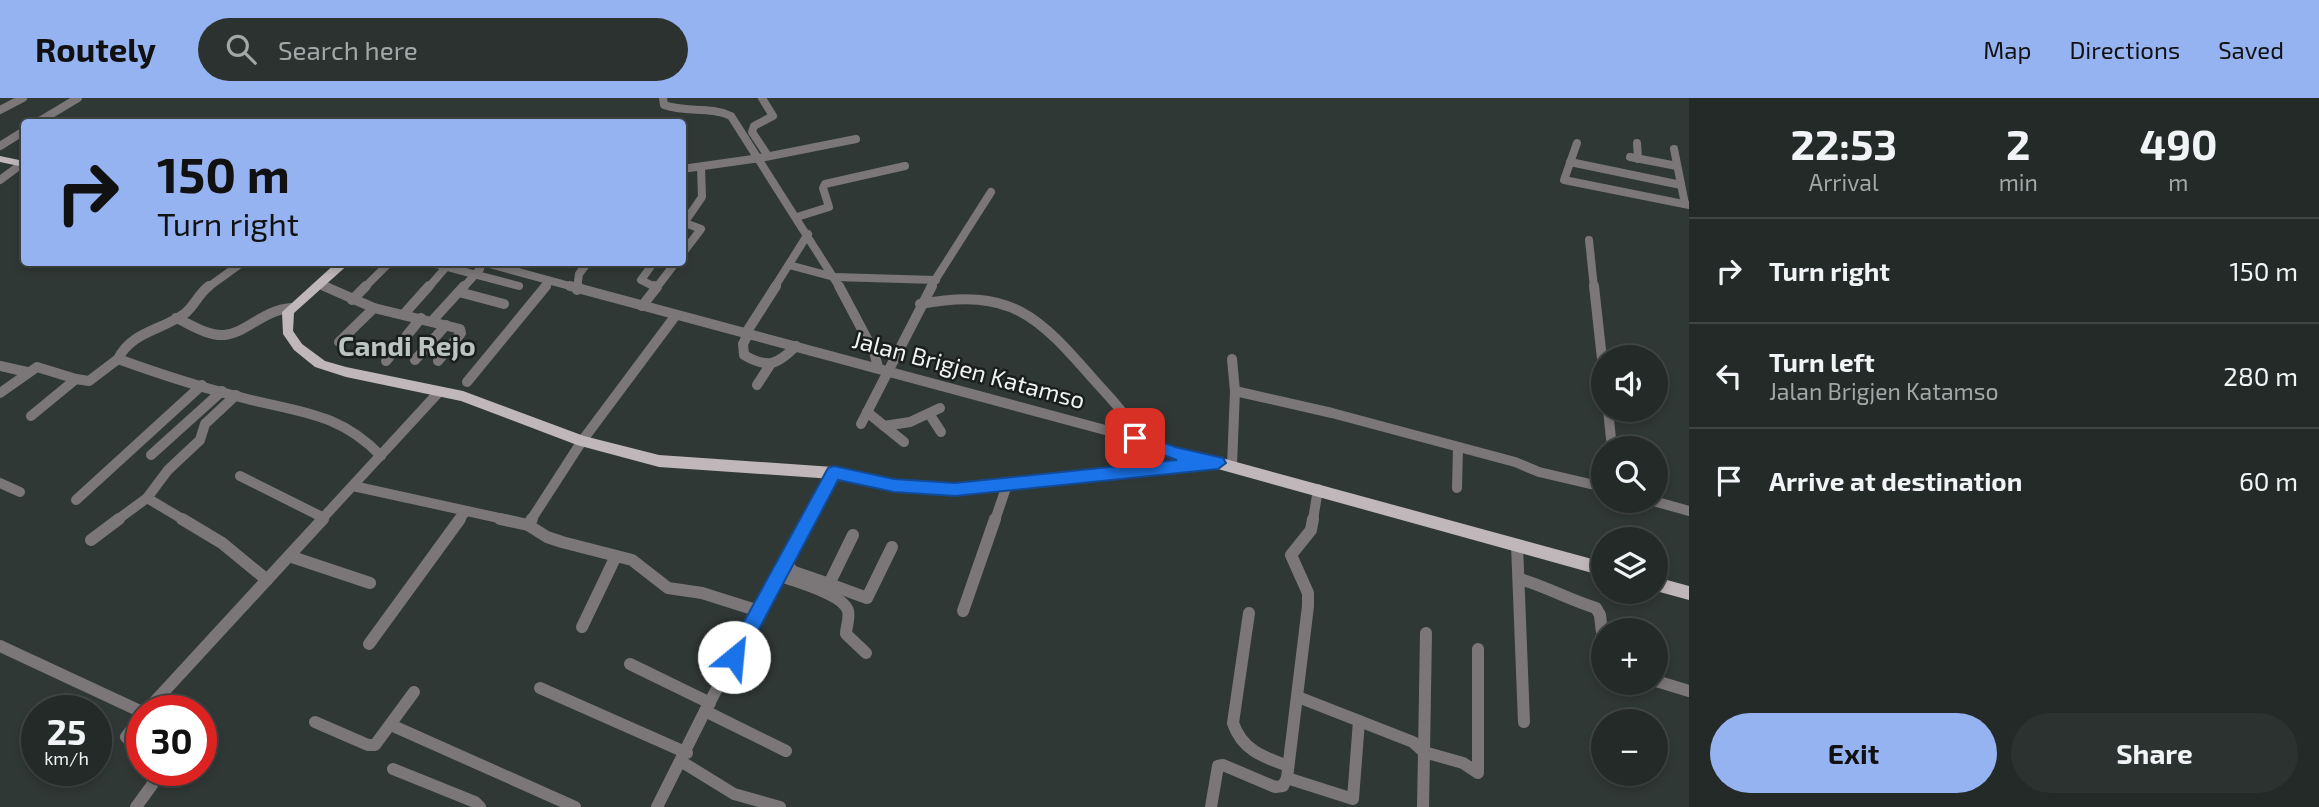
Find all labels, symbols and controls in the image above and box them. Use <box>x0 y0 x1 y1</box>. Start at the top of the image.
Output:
search box <box>198 18 688 81</box>
text: Routely <box>35 29 156 69</box>
icon: search <box>222 30 260 68</box>
text: Search here <box>278 34 418 65</box>
text: Map <box>1983 35 2031 64</box>
text: Directions <box>2069 35 2180 64</box>
text: Saved <box>2218 35 2284 64</box>
text: 22:53 <box>1791 118 1897 168</box>
text: 2 <box>2006 118 2030 168</box>
text: 490 <box>2139 118 2217 168</box>
text: 150 m <box>157 144 290 203</box>
icon: right <box>42 147 133 238</box>
text: Arrival <box>1809 168 1879 196</box>
text: min <box>1999 168 2038 196</box>
text: m <box>2168 168 2189 196</box>
text: Turn right <box>157 204 299 242</box>
icon: right <box>1710 252 1748 290</box>
text: Turn right <box>1769 255 1890 286</box>
text: 150 m <box>2229 255 2298 286</box>
street label: Jalan Brigjen Katamso <box>850 324 1088 414</box>
district label: Candi Rejo <box>338 328 476 362</box>
map controls <box>1591 345 1668 786</box>
button: sound <box>1591 345 1668 422</box>
text: Turn left <box>1769 346 1875 377</box>
icon: left <box>1710 357 1748 395</box>
text: 280 m <box>2223 360 2298 391</box>
text: Jalan Brigjen Katamso <box>1769 377 1999 405</box>
pin <box>1105 408 1165 468</box>
icon: arrive <box>1116 419 1154 457</box>
button: search <box>1591 436 1668 513</box>
icon: arrive <box>1710 462 1748 500</box>
text: Arrive at destination <box>1769 465 2022 496</box>
text: 60 m <box>2239 465 2298 496</box>
button: layers <box>1591 527 1668 604</box>
button: + <box>1591 618 1668 695</box>
position arrow <box>697 620 771 694</box>
speed limit sign: 30 <box>126 695 217 786</box>
button: − <box>1591 709 1668 786</box>
text: 25 <box>47 710 86 752</box>
button: Exit <box>1710 713 1997 793</box>
button: Share <box>2011 713 2298 793</box>
text: km/h <box>44 747 89 769</box>

